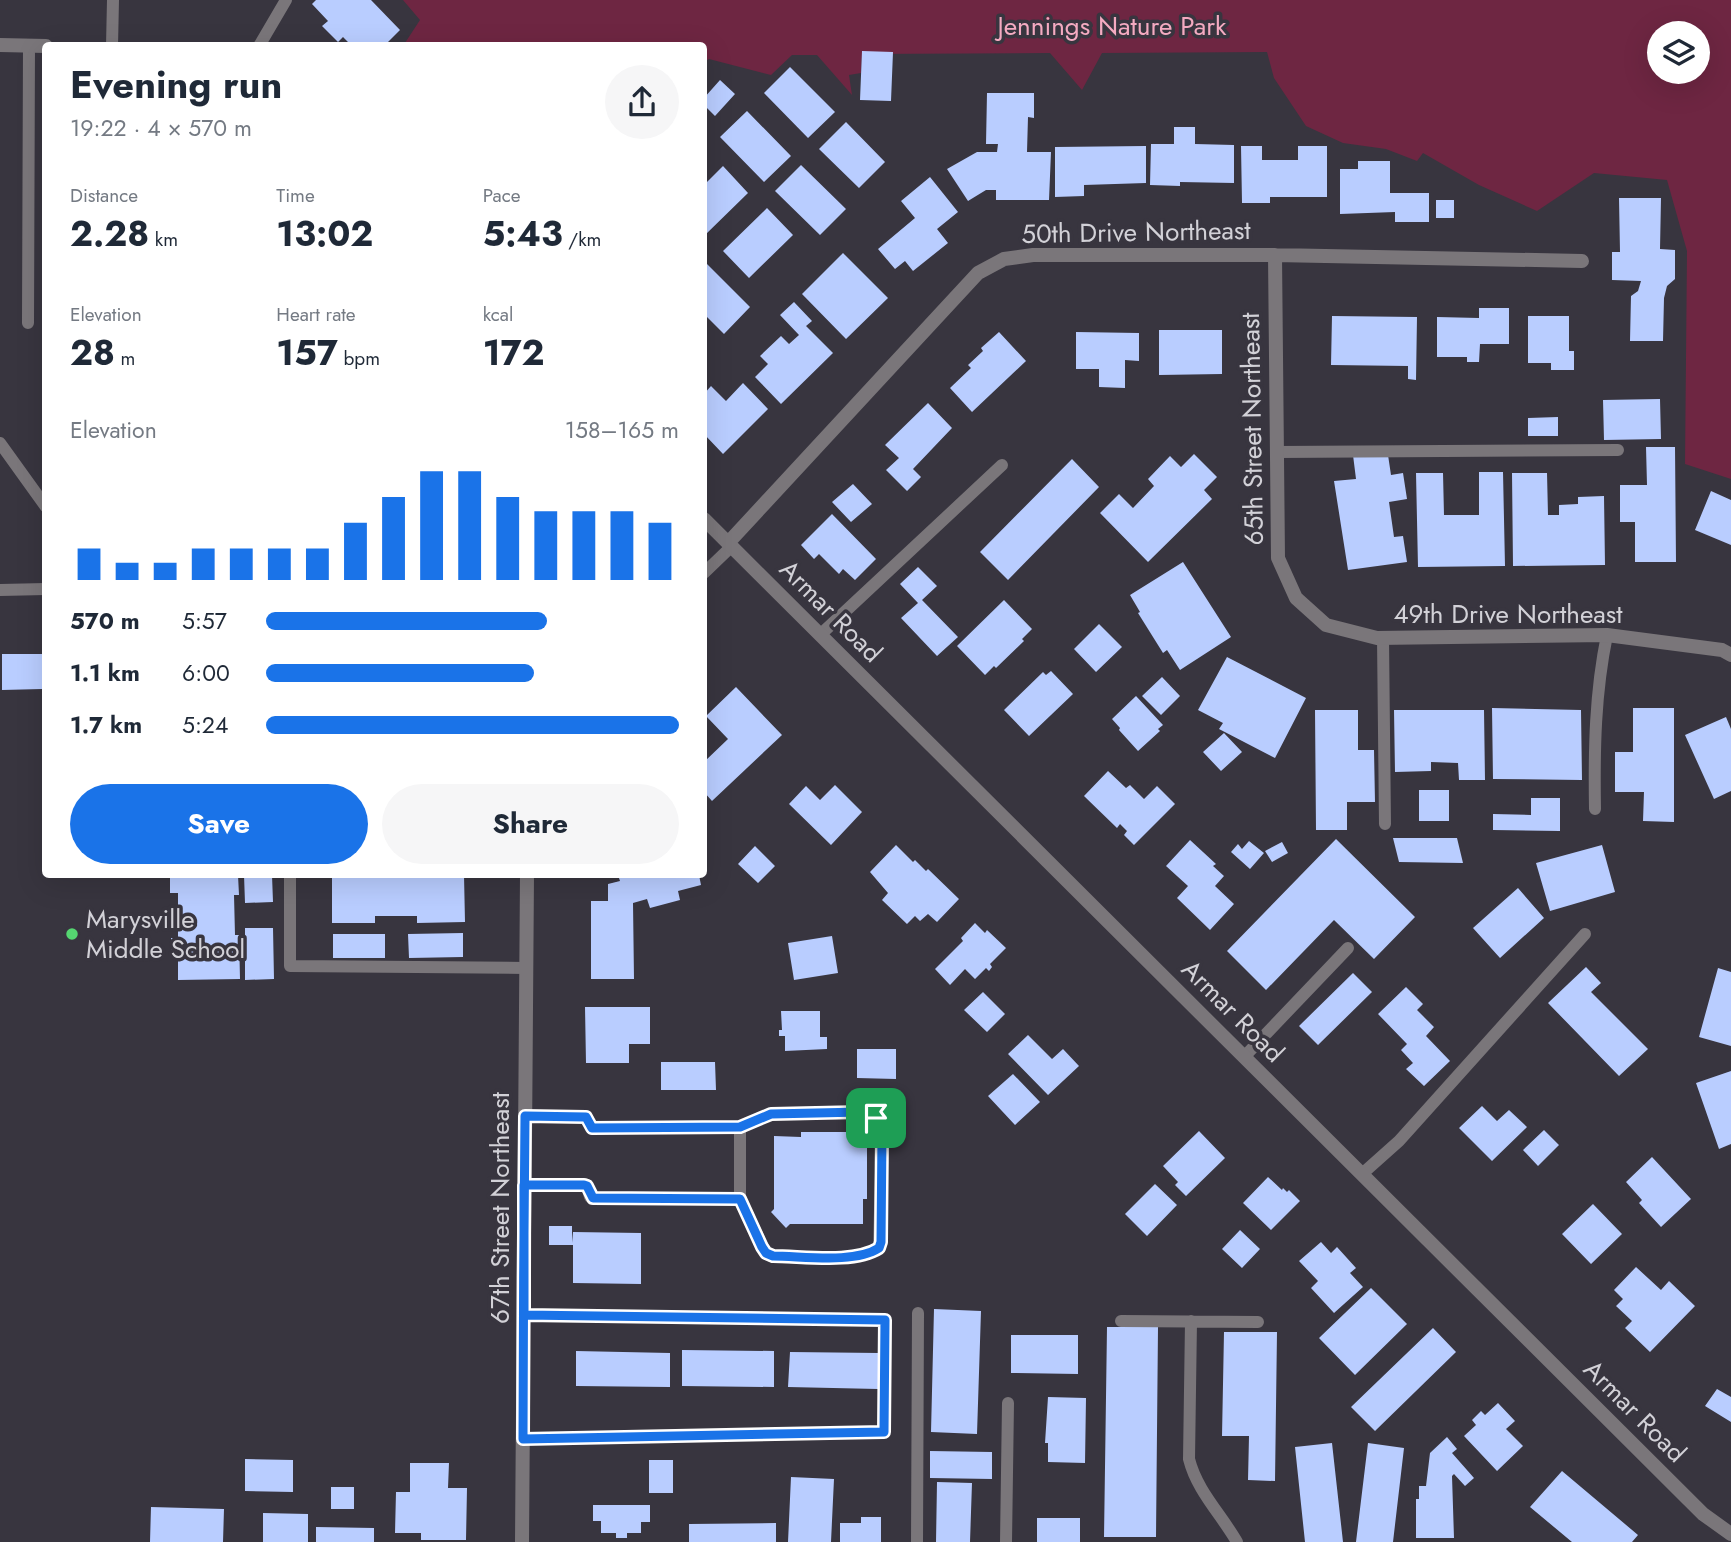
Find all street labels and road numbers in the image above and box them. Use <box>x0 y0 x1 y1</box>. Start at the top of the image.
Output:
street label: 50th Drive Northeast <box>1021 211 1252 253</box>
street label: 65th Street Northeast <box>1231 311 1273 546</box>
street label: Armar Road <box>771 551 891 671</box>
street label: 49th Drive Northeast <box>1393 595 1623 633</box>
street label: Armar Road <box>1173 951 1293 1071</box>
street label: 67th Street Northeast <box>481 1091 519 1324</box>
street label: Armar Road <box>1575 1351 1695 1471</box>

